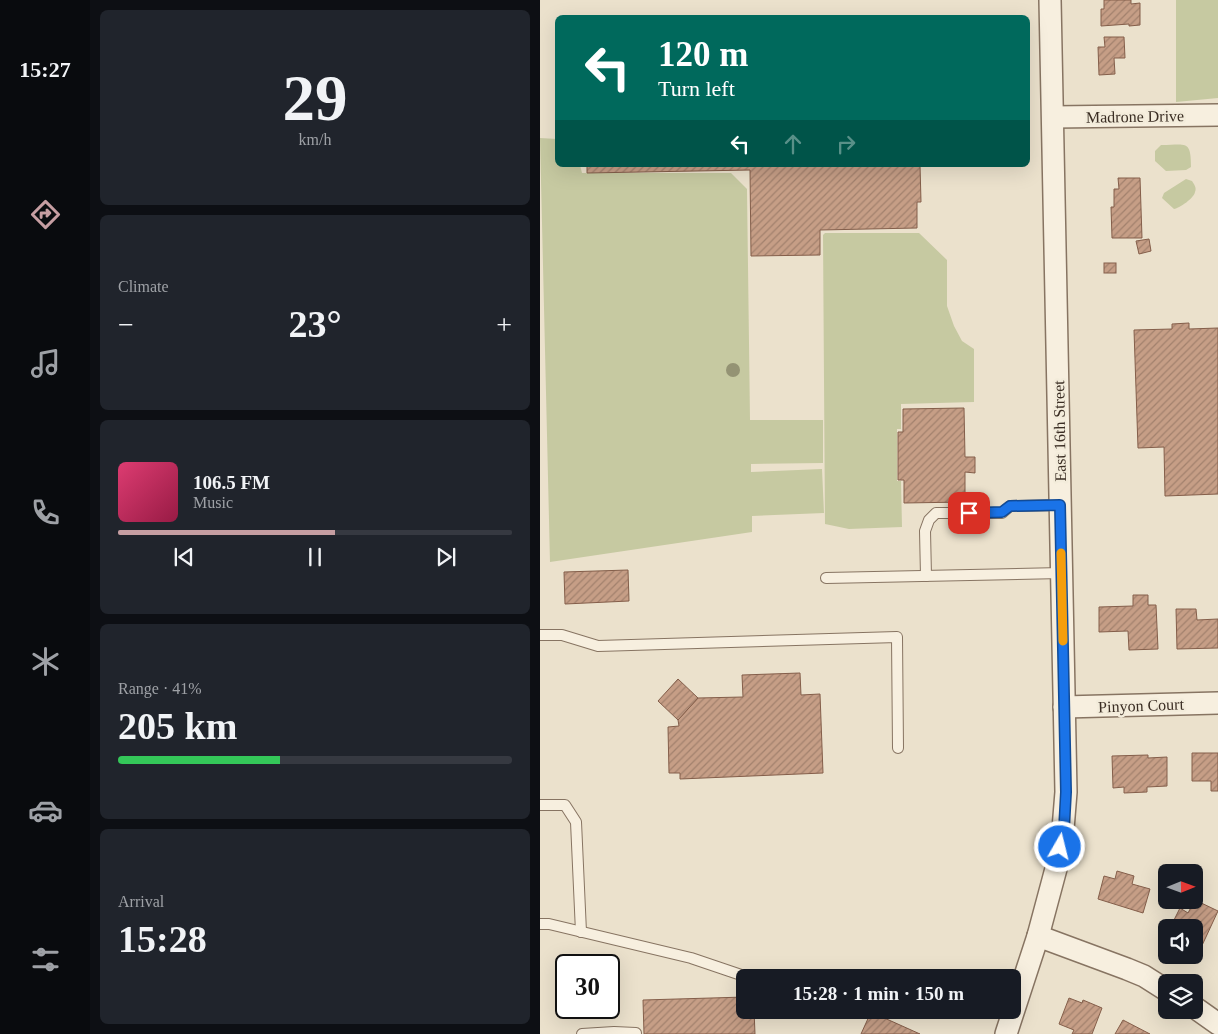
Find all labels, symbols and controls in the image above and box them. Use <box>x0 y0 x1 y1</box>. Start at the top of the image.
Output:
icon: left <box>575 35 640 100</box>
text: 120 m <box>658 35 748 74</box>
text: 15:27 <box>19 57 71 82</box>
text: 29 <box>283 62 348 134</box>
text: Turn left <box>658 76 735 101</box>
street label: Madrone Drive <box>1086 107 1184 126</box>
icon: left <box>726 130 754 158</box>
icon: ahead <box>779 130 807 158</box>
icon: right <box>832 130 860 158</box>
text: km/h <box>299 131 331 148</box>
icon: directions <box>28 197 63 232</box>
text: Climate <box>118 278 169 295</box>
text: 23° <box>288 303 342 345</box>
text: − <box>118 309 134 340</box>
text: + <box>496 309 512 340</box>
icon: music <box>28 346 63 381</box>
street label: East 16th Street <box>1050 380 1069 482</box>
text: 106.5 FM <box>193 472 270 493</box>
pin <box>948 492 990 534</box>
text: Music <box>193 494 233 511</box>
icon: phone <box>28 495 63 530</box>
icon: arrive <box>955 499 983 527</box>
icon: previous <box>170 543 198 571</box>
icon: pause <box>301 543 329 571</box>
icon: next <box>432 543 460 571</box>
icon: climate <box>28 644 63 679</box>
text: Range · 41% <box>118 680 202 697</box>
street label: Pinyon Court <box>1098 695 1185 716</box>
text: 205 km <box>118 705 237 747</box>
icon: car <box>28 793 63 828</box>
position arrow <box>1033 820 1085 872</box>
north arrow <box>1158 864 1202 909</box>
map controls <box>1158 864 1203 1019</box>
text: Arrival <box>118 893 164 910</box>
text: 15:28 <box>118 918 207 960</box>
button: sound <box>1158 919 1203 964</box>
icon: filters <box>28 942 63 977</box>
speed limit sign: 30 <box>555 954 620 1019</box>
button: layers <box>1158 974 1203 1019</box>
text: 15:28 · 1 min · 150 m <box>793 983 964 1004</box>

